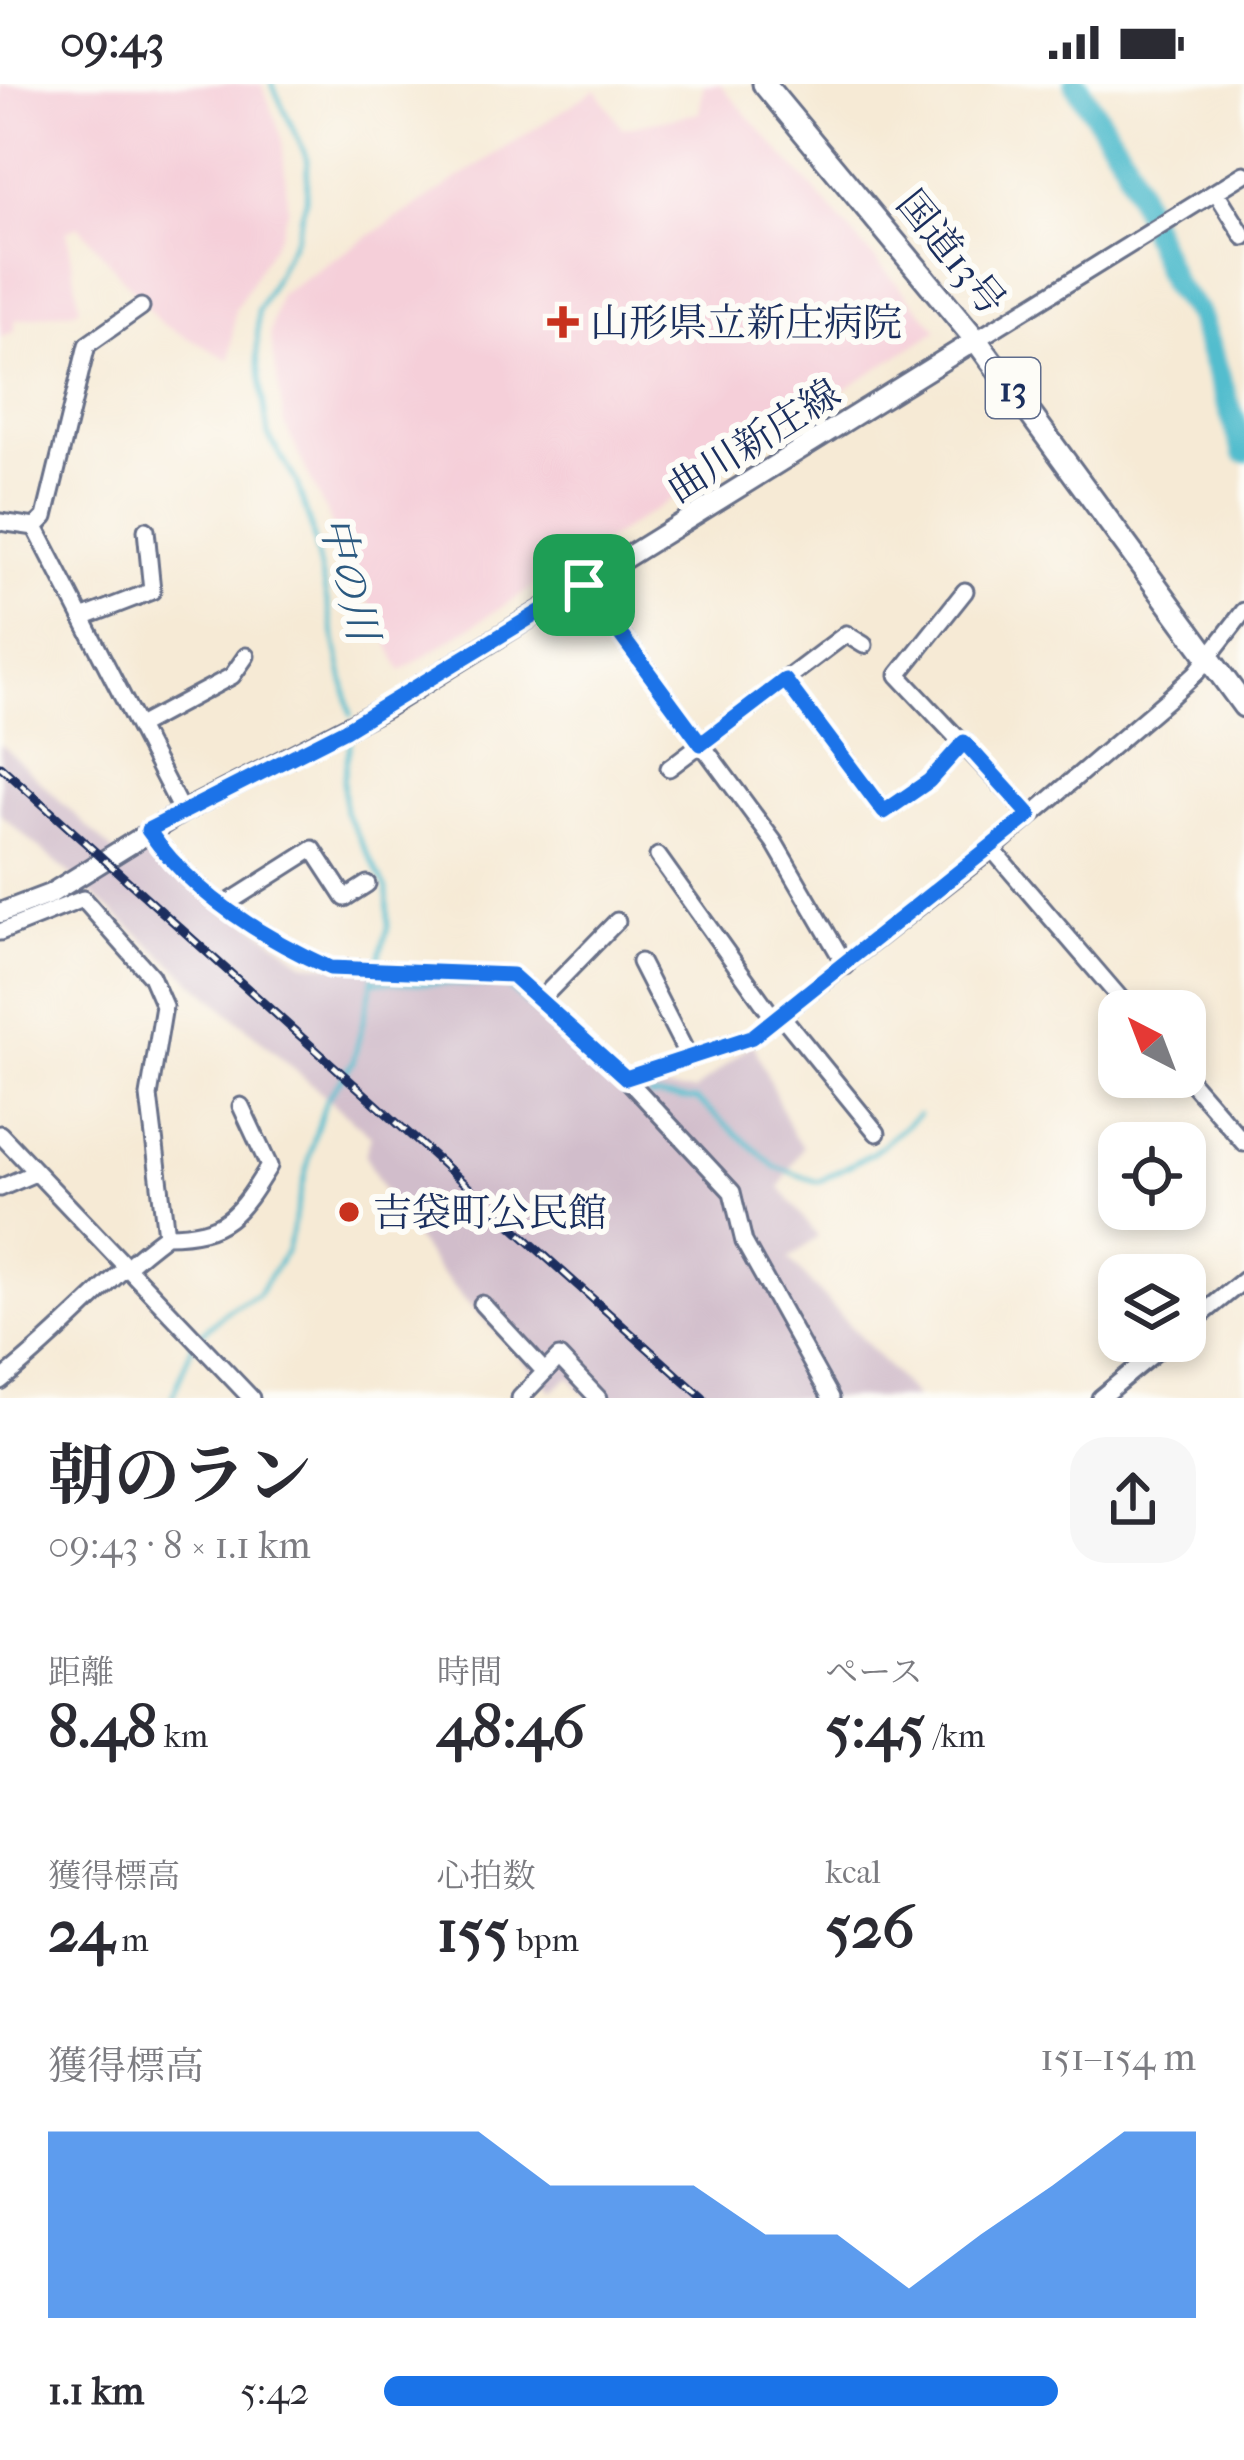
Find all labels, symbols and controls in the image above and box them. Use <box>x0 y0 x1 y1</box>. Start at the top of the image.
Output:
text: 09:43 <box>60 16 164 69</box>
street label: 国道13号 <box>887 181 1015 324</box>
place label: 山形県立新庄病院 <box>590 300 902 346</box>
marker: 山形県立新庄病院 <box>547 306 579 338</box>
road number: 13 <box>986 358 1040 418</box>
street label: 曲川新庄線 <box>659 370 848 512</box>
water label: 中の川 <box>310 511 389 649</box>
pin <box>533 534 635 636</box>
icon: arrive <box>551 552 617 618</box>
north arrow <box>1098 990 1206 1098</box>
map controls <box>1098 990 1206 1362</box>
button: locate <box>1098 1122 1206 1230</box>
place label: 吉袋町公民館 <box>373 1190 607 1236</box>
marker: 吉袋町公民館 <box>336 1199 362 1225</box>
button: layers <box>1098 1254 1206 1362</box>
button: share <box>1070 1437 1196 1563</box>
text: 朝のラン <box>48 1438 312 1515</box>
text: 09:43 · 8 × 1.1 km <box>48 1522 311 1568</box>
text: 距離 <box>48 1653 114 1692</box>
text: 時間 <box>437 1653 503 1692</box>
text: ペース <box>825 1653 923 1692</box>
text: 8.48 <box>48 1692 157 1763</box>
text: 48:46 <box>437 1692 585 1763</box>
text: 5:45 <box>825 1692 926 1763</box>
text: km <box>157 1717 208 1756</box>
text: /km <box>926 1717 985 1756</box>
text: kcal <box>825 1853 881 1892</box>
text: 獲得標高 <box>48 1857 180 1896</box>
text: 心拍数 <box>437 1857 536 1896</box>
text: 526 <box>825 1892 915 1963</box>
text: 24 <box>48 1896 114 1967</box>
text: 155 <box>437 1896 509 1967</box>
text: m <box>114 1921 149 1960</box>
text: bpm <box>509 1921 579 1960</box>
text: 151–154 m <box>1040 2034 1196 2080</box>
text: 獲得標高 <box>48 2043 204 2089</box>
text: 1.1 km <box>48 2368 144 2414</box>
text: 5:42 <box>240 2368 309 2414</box>

